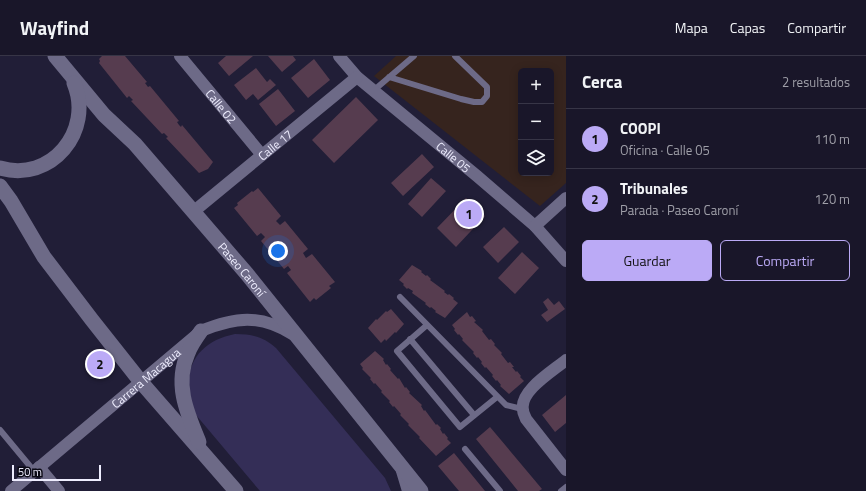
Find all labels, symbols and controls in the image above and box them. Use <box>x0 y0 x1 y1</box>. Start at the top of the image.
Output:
text: Wayfind <box>20 13 89 42</box>
text: Mapa <box>675 17 708 38</box>
text: Capas <box>730 17 765 38</box>
text: Compartir <box>787 17 846 38</box>
map controls <box>518 68 554 176</box>
button: + <box>518 68 554 104</box>
text: Cerca <box>582 69 622 95</box>
text: 2 resultados <box>782 72 850 92</box>
street label: Calle 02 <box>201 84 242 128</box>
button: − <box>518 104 554 140</box>
text: COOPI <box>620 117 661 140</box>
street label: Calle 17 <box>253 124 296 165</box>
text: 1 <box>591 129 599 149</box>
text: 110 m <box>814 129 850 149</box>
street label: Calle 05 <box>432 137 475 177</box>
button: layers <box>518 140 554 176</box>
text: Oficina · Calle 05 <box>620 140 710 160</box>
text: Tribunales <box>620 177 688 200</box>
text: 2 <box>591 189 599 209</box>
text: 120 m <box>814 189 850 209</box>
pin: 1 <box>456 199 482 229</box>
text: Parada · Paseo Caroní <box>620 200 738 220</box>
street label: Paseo Caroní <box>214 238 272 301</box>
button: Guardar <box>582 240 712 281</box>
button: Compartir <box>720 240 850 281</box>
your location <box>268 241 288 261</box>
street label: Carrera Macagua <box>107 343 184 412</box>
pin: 2 <box>87 349 113 379</box>
scale bar <box>12 463 101 482</box>
text: 50 m <box>18 464 42 480</box>

